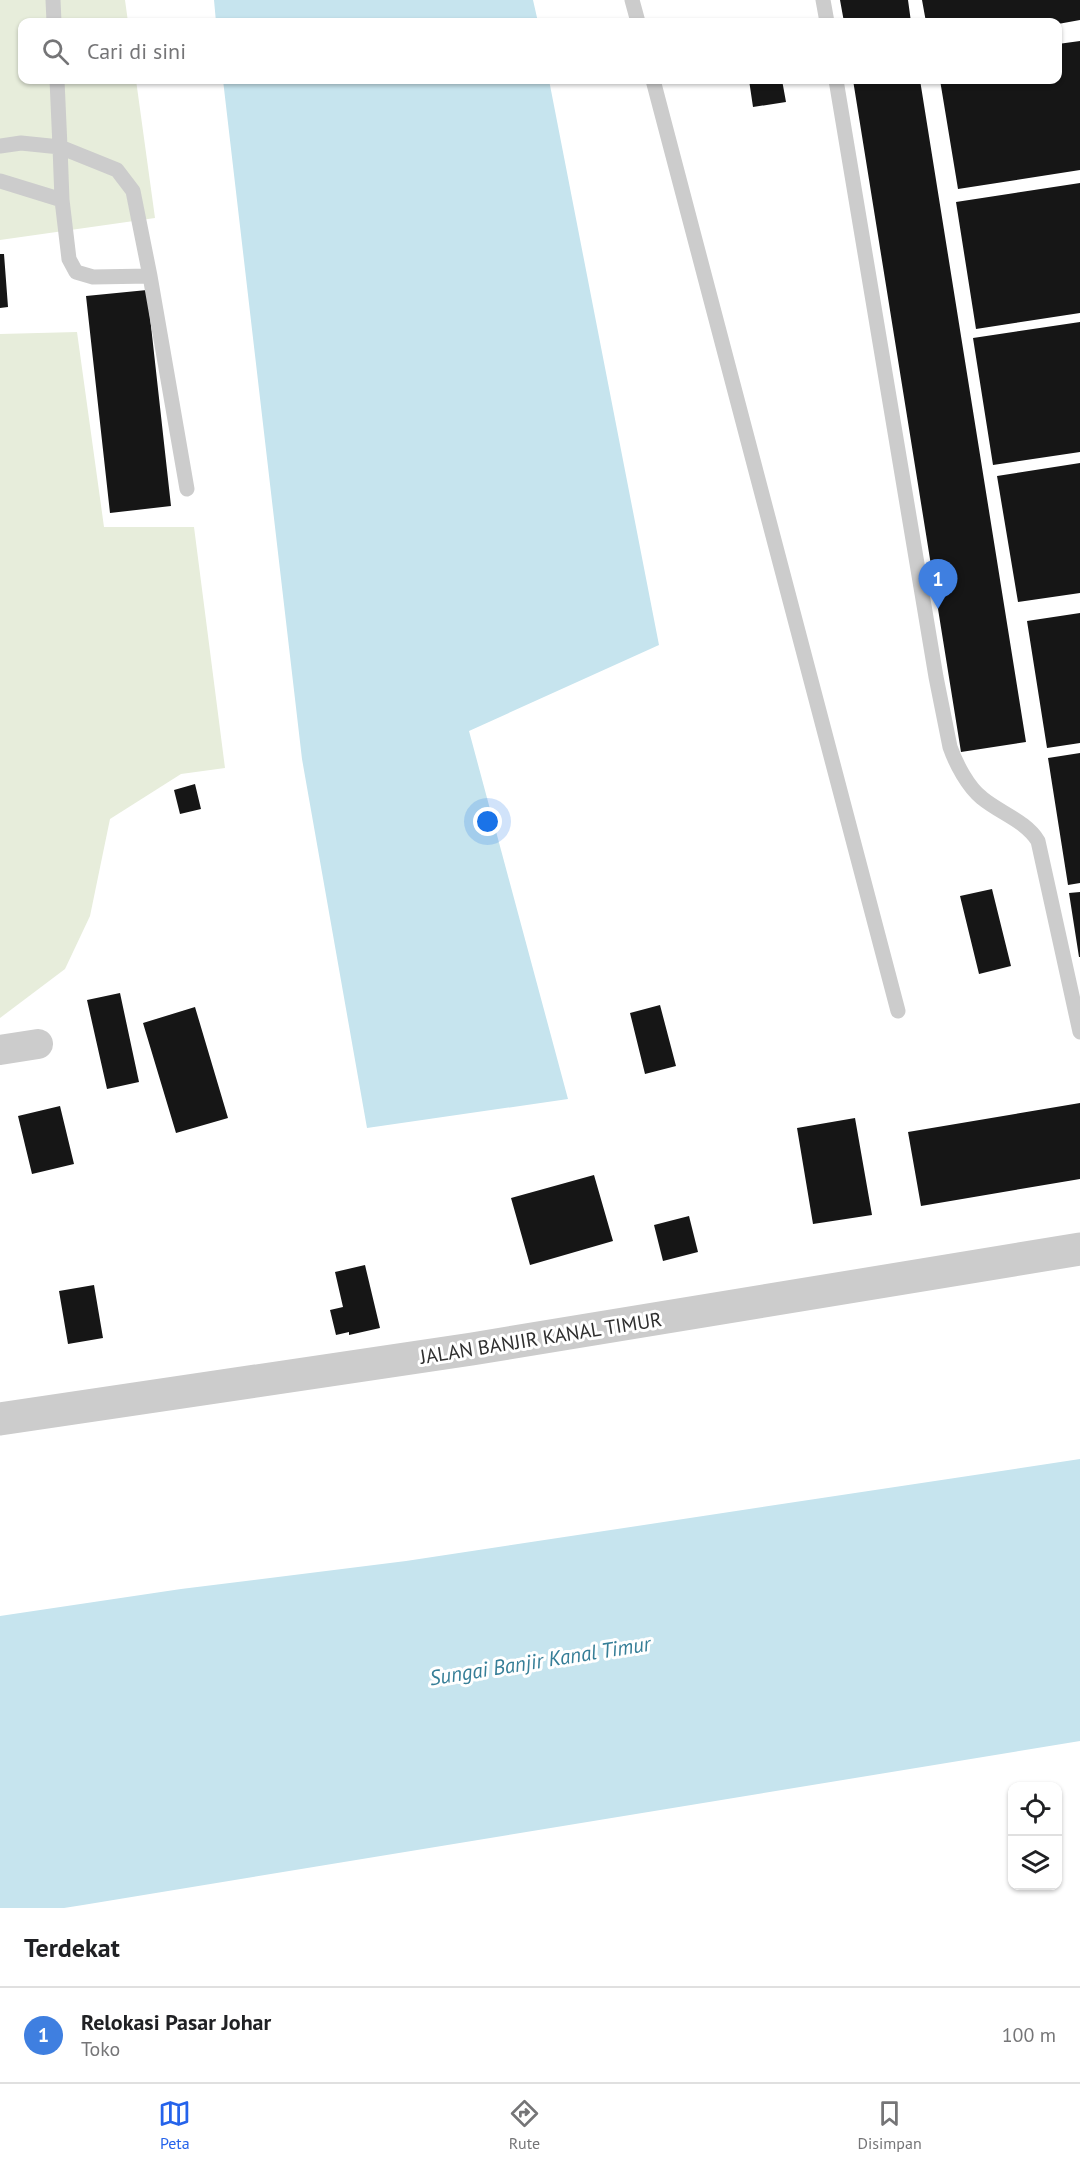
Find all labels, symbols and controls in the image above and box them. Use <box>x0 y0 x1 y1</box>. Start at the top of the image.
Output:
search box <box>18 18 1062 84</box>
icon: search <box>39 35 72 68</box>
text: Cari di sini <box>87 37 186 65</box>
pin: 1 <box>918 560 958 609</box>
your location <box>473 807 502 836</box>
street label: JALAN BANJIR KANAL TIMUR <box>417 1306 664 1370</box>
water label: Sungai Banjir Kanal Timur <box>428 1629 654 1691</box>
map controls <box>1008 1782 1062 1890</box>
button: locate <box>1008 1782 1062 1836</box>
button: layers <box>1008 1836 1062 1890</box>
text: Terdekat <box>24 1931 120 1964</box>
text: Relokasi Pasar Johar <box>81 2008 271 2036</box>
text: 1 <box>38 2022 49 2048</box>
text: 100 m <box>1002 2022 1056 2048</box>
text: Toko <box>81 2036 120 2062</box>
tab: Peta <box>158 2097 191 2153</box>
tab: Rute <box>508 2097 541 2153</box>
tab: Disimpan <box>858 2097 922 2153</box>

